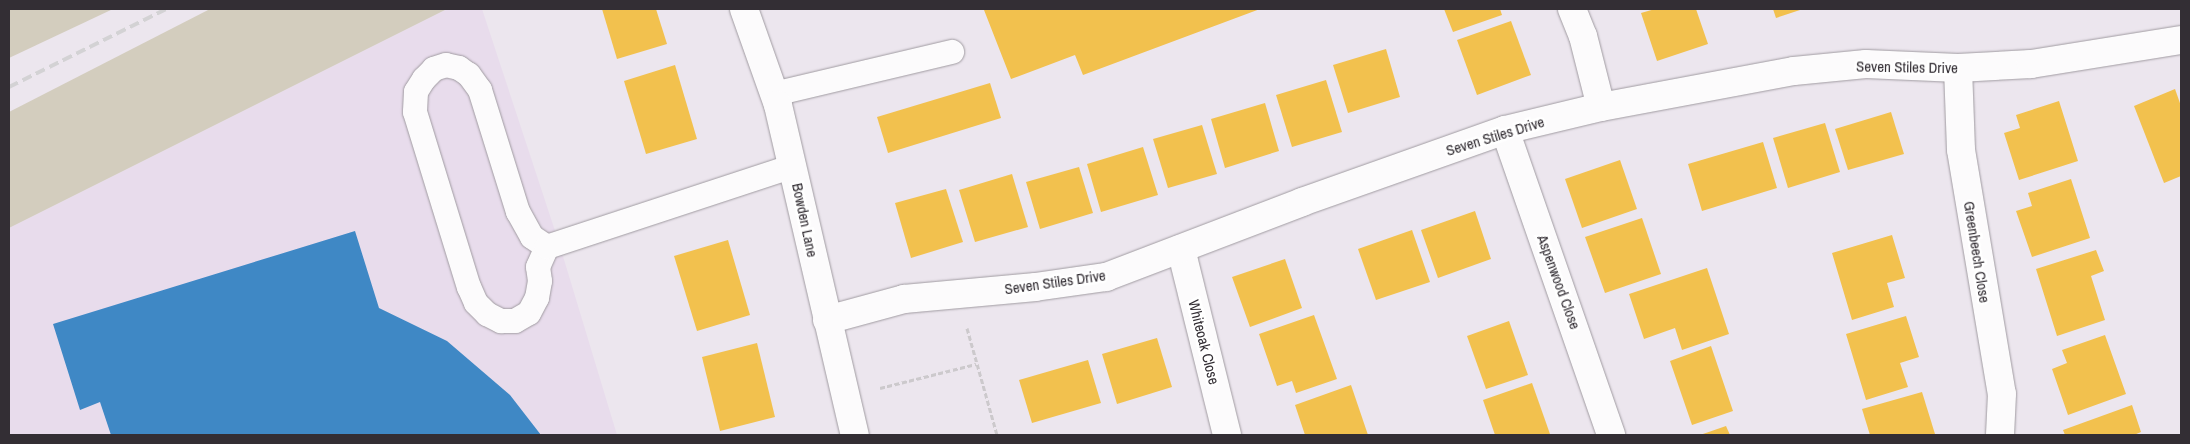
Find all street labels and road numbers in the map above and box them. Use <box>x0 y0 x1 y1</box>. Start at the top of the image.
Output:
street label: Seven Stiles Drive <box>1856 57 1958 77</box>
street label: Seven Stiles Drive <box>1444 113 1546 159</box>
street label: Bowden Lane <box>788 181 822 259</box>
street label: Greenbeech Close <box>1960 200 1994 304</box>
street label: Aspenwood Close <box>1534 232 1584 332</box>
street label: Seven Stiles Drive <box>1003 266 1107 298</box>
street label: Whiteoak Close <box>1185 298 1223 386</box>

